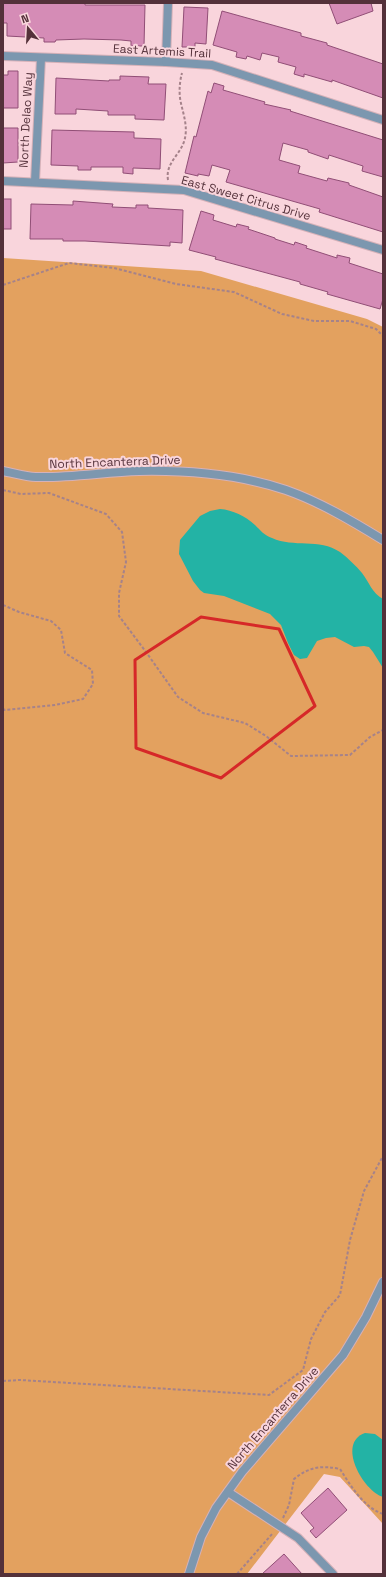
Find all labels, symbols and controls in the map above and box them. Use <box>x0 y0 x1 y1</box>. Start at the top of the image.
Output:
north arrow <box>8 8 48 48</box>
text: N <box>19 11 31 26</box>
street label: East Artemis Trail <box>112 40 212 62</box>
street label: North Delao Way <box>16 72 36 168</box>
street label: East Sweet Citrus Drive <box>179 172 313 224</box>
street label: North Encanterra Drive <box>49 452 181 472</box>
street label: North Encanterra Drive <box>224 1363 322 1473</box>

